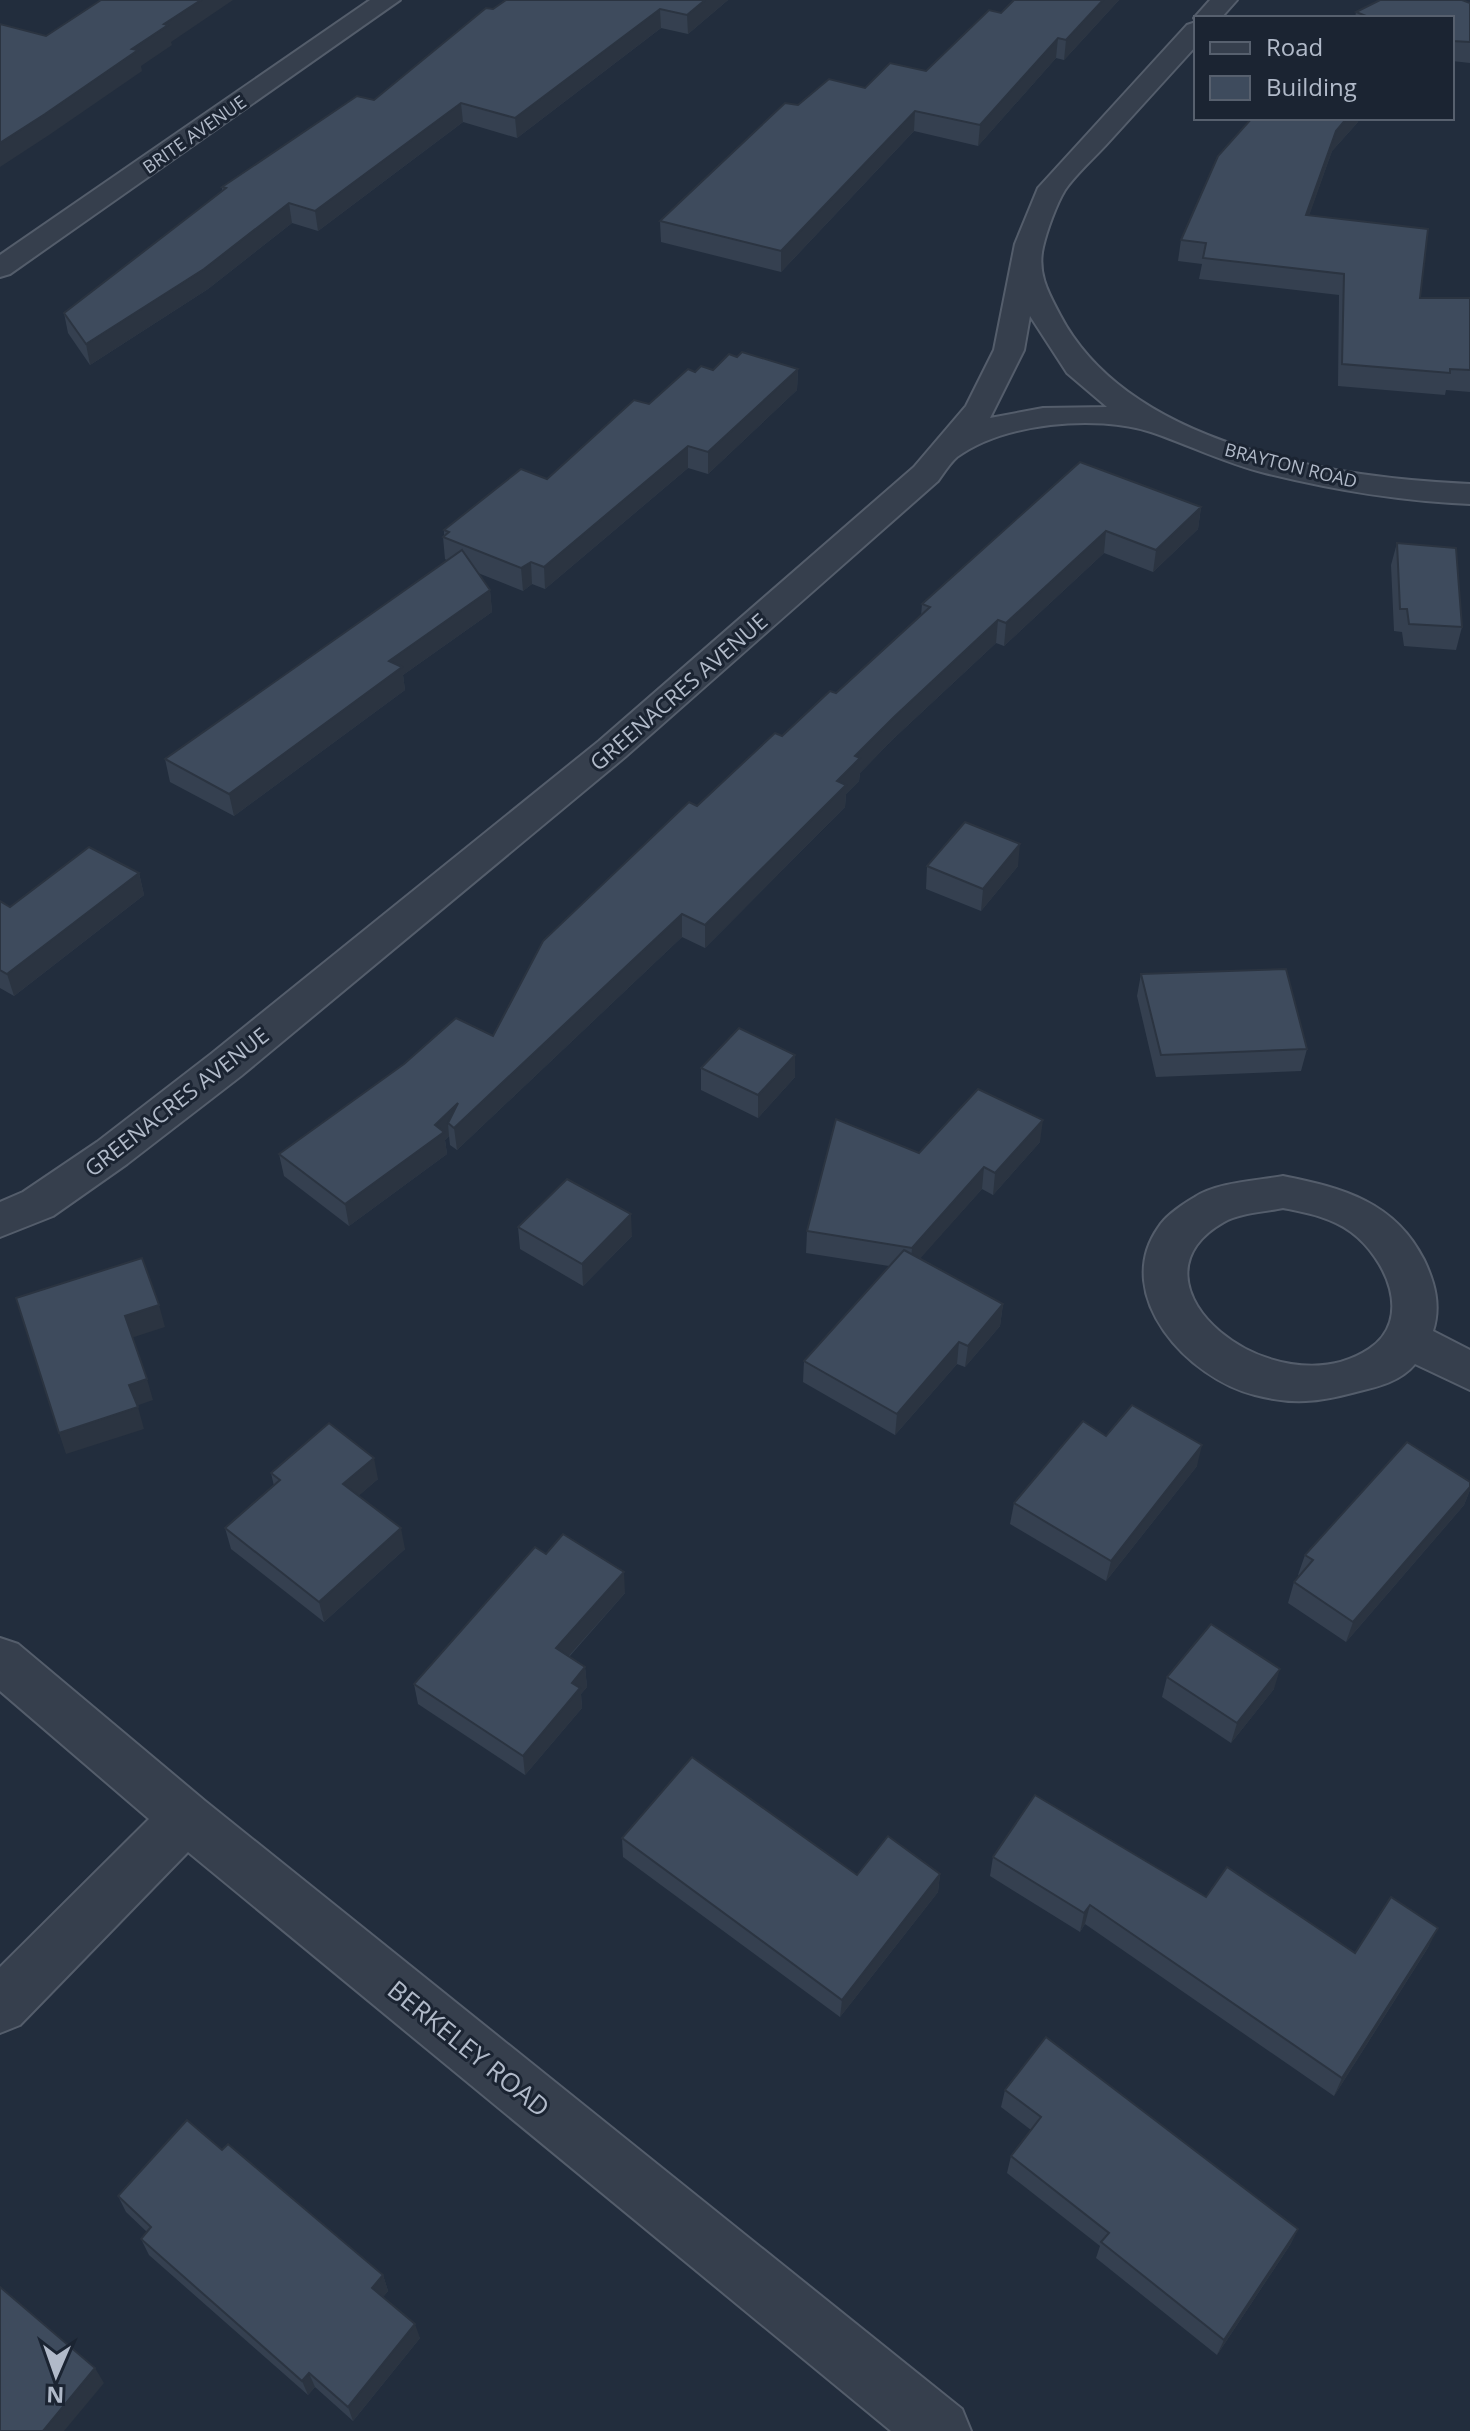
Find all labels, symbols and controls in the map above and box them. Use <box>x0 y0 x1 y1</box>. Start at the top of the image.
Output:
legend <box>1194 16 1454 120</box>
text: Road <box>1266 30 1323 63</box>
text: Building <box>1266 70 1357 103</box>
street label: BRITE AVENUE <box>137 89 251 179</box>
street label: BRAYTON ROAD <box>1222 437 1360 493</box>
street label: GREENACRES AVENUE <box>583 606 773 776</box>
street label: GREENACRES AVENUE <box>78 1020 274 1182</box>
street label: BERKELEY ROAD <box>381 1972 557 2124</box>
north arrow <box>16 2335 96 2415</box>
text: N <box>46 2381 65 2411</box>

